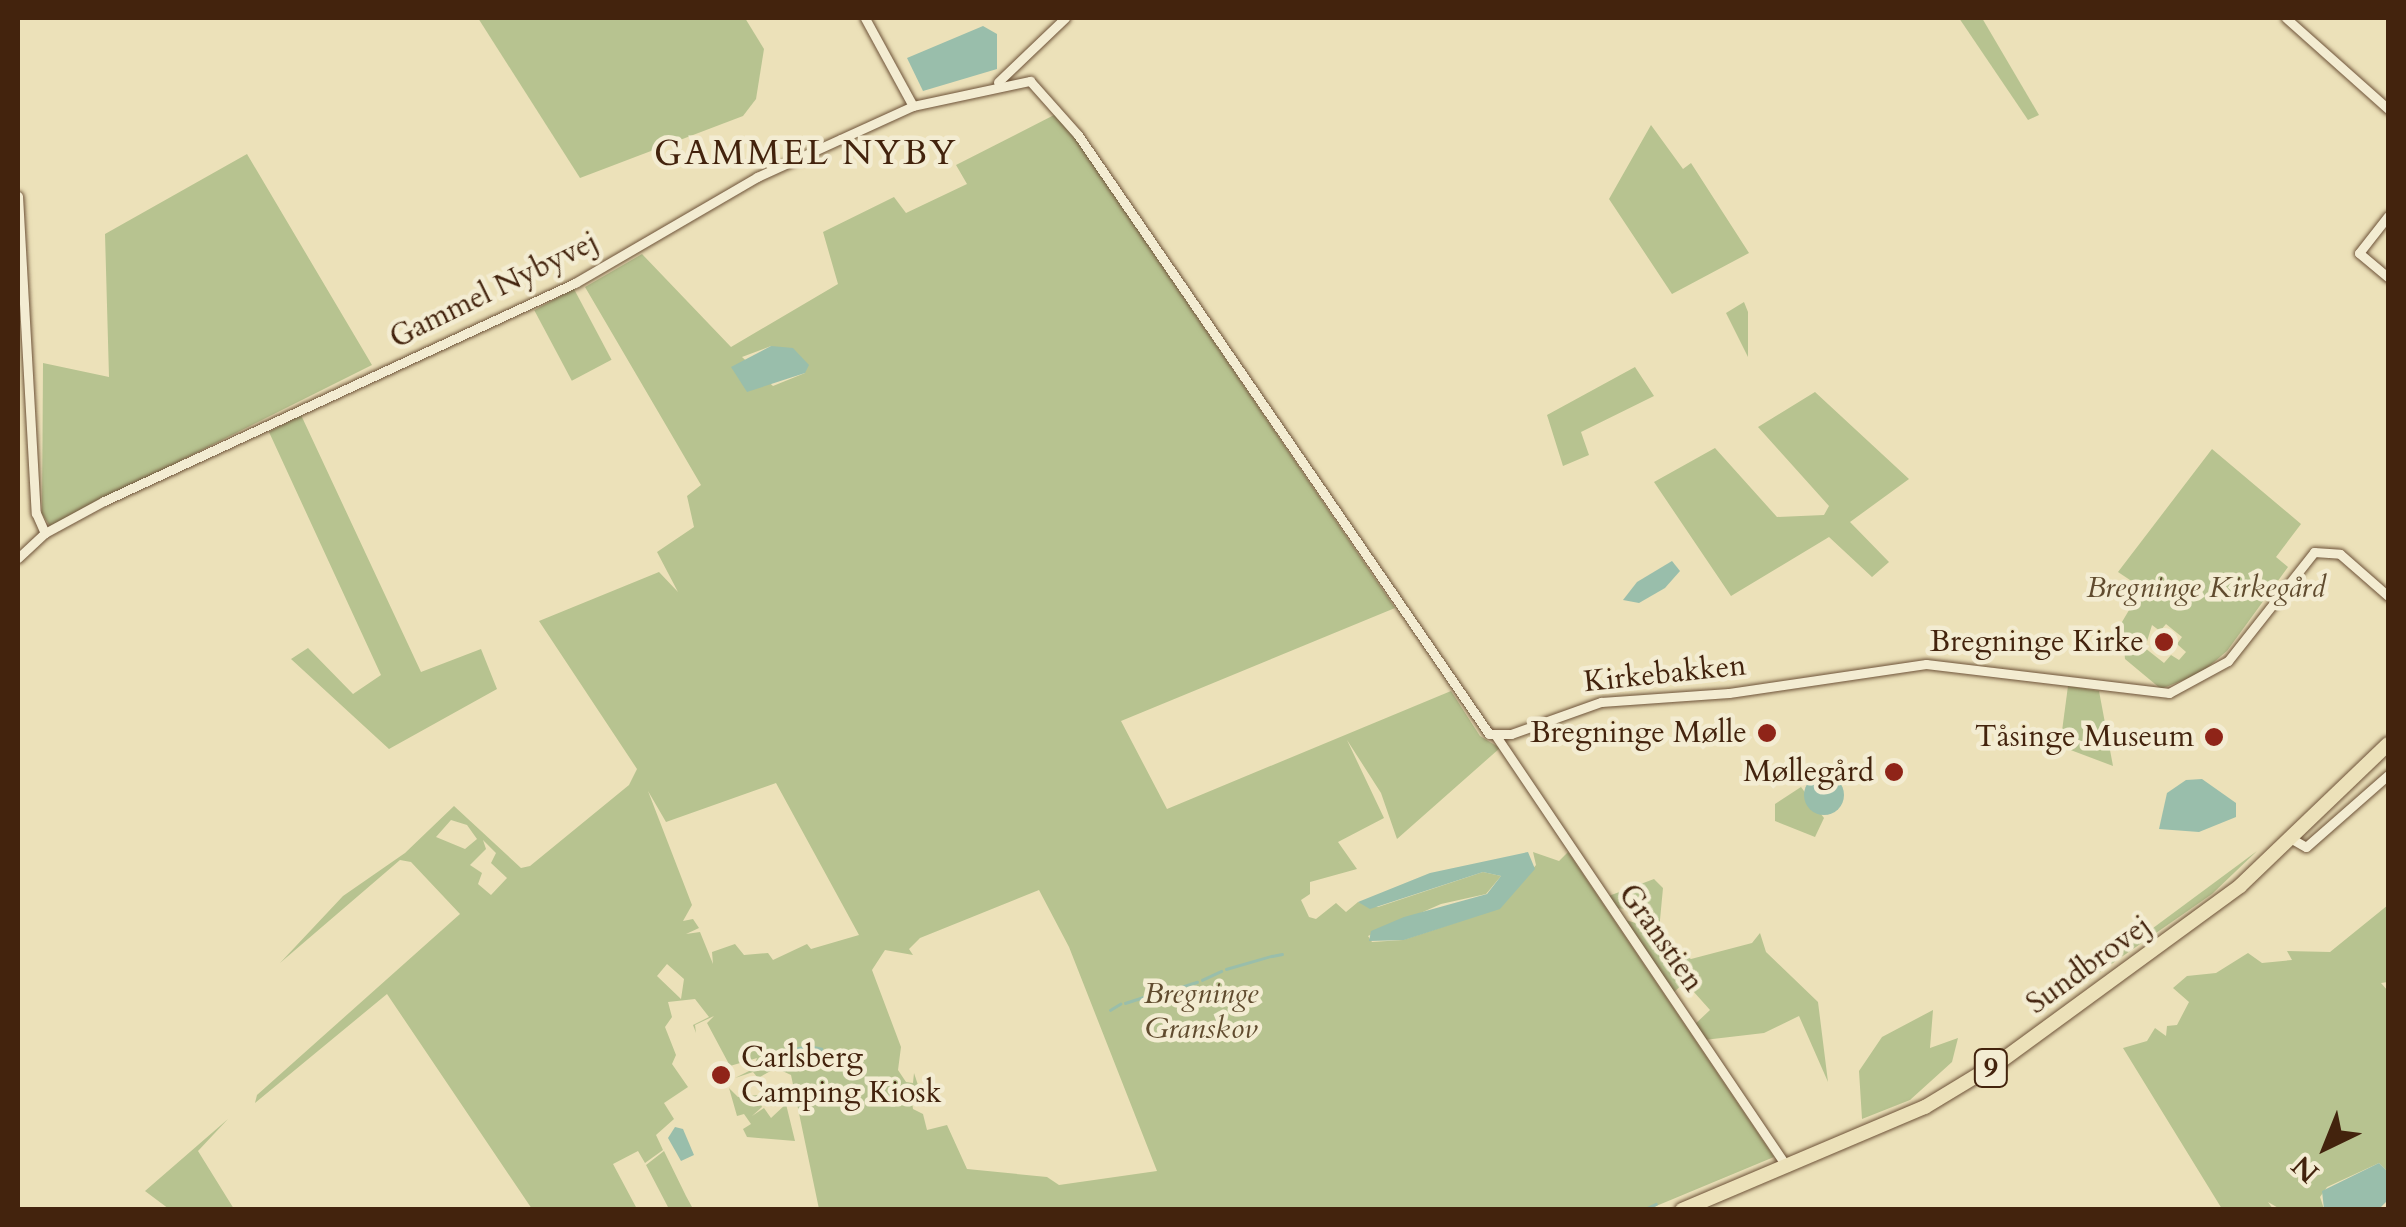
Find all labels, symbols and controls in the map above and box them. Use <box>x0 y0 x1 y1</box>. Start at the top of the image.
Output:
district label: GAMMEL NYBY <box>654 132 958 174</box>
street label: Gammel Nybyvej <box>384 224 604 356</box>
park label: Bregninge Kirkegård <box>2086 570 2326 606</box>
place label: Bregninge Kirke <box>1930 624 2144 660</box>
marker: Bregninge Kirke <box>2153 631 2175 653</box>
street label: Kirkebakken <box>1582 648 1748 700</box>
place label: Bregninge Mølle <box>1530 715 1747 751</box>
place label: Tåsinge Museum <box>1975 719 2194 755</box>
marker: Bregninge Mølle <box>1756 722 1778 744</box>
marker: Tåsinge Museum <box>2203 726 2225 748</box>
place label: Møllegård <box>1743 754 1874 790</box>
marker: Møllegård <box>1883 761 1905 783</box>
street label: Granstien <box>1611 877 1711 999</box>
street label: Sundbrovej <box>2020 908 2158 1022</box>
park label: Bregninge Granskov <box>1144 976 1258 1046</box>
place label: Carlsberg Camping Kiosk <box>741 1040 942 1110</box>
road number: 9 <box>1974 1045 2008 1091</box>
marker: Carlsberg Camping Kiosk <box>710 1064 732 1086</box>
north arrow <box>2276 1097 2376 1197</box>
text: N <box>2284 1147 2327 1191</box>

